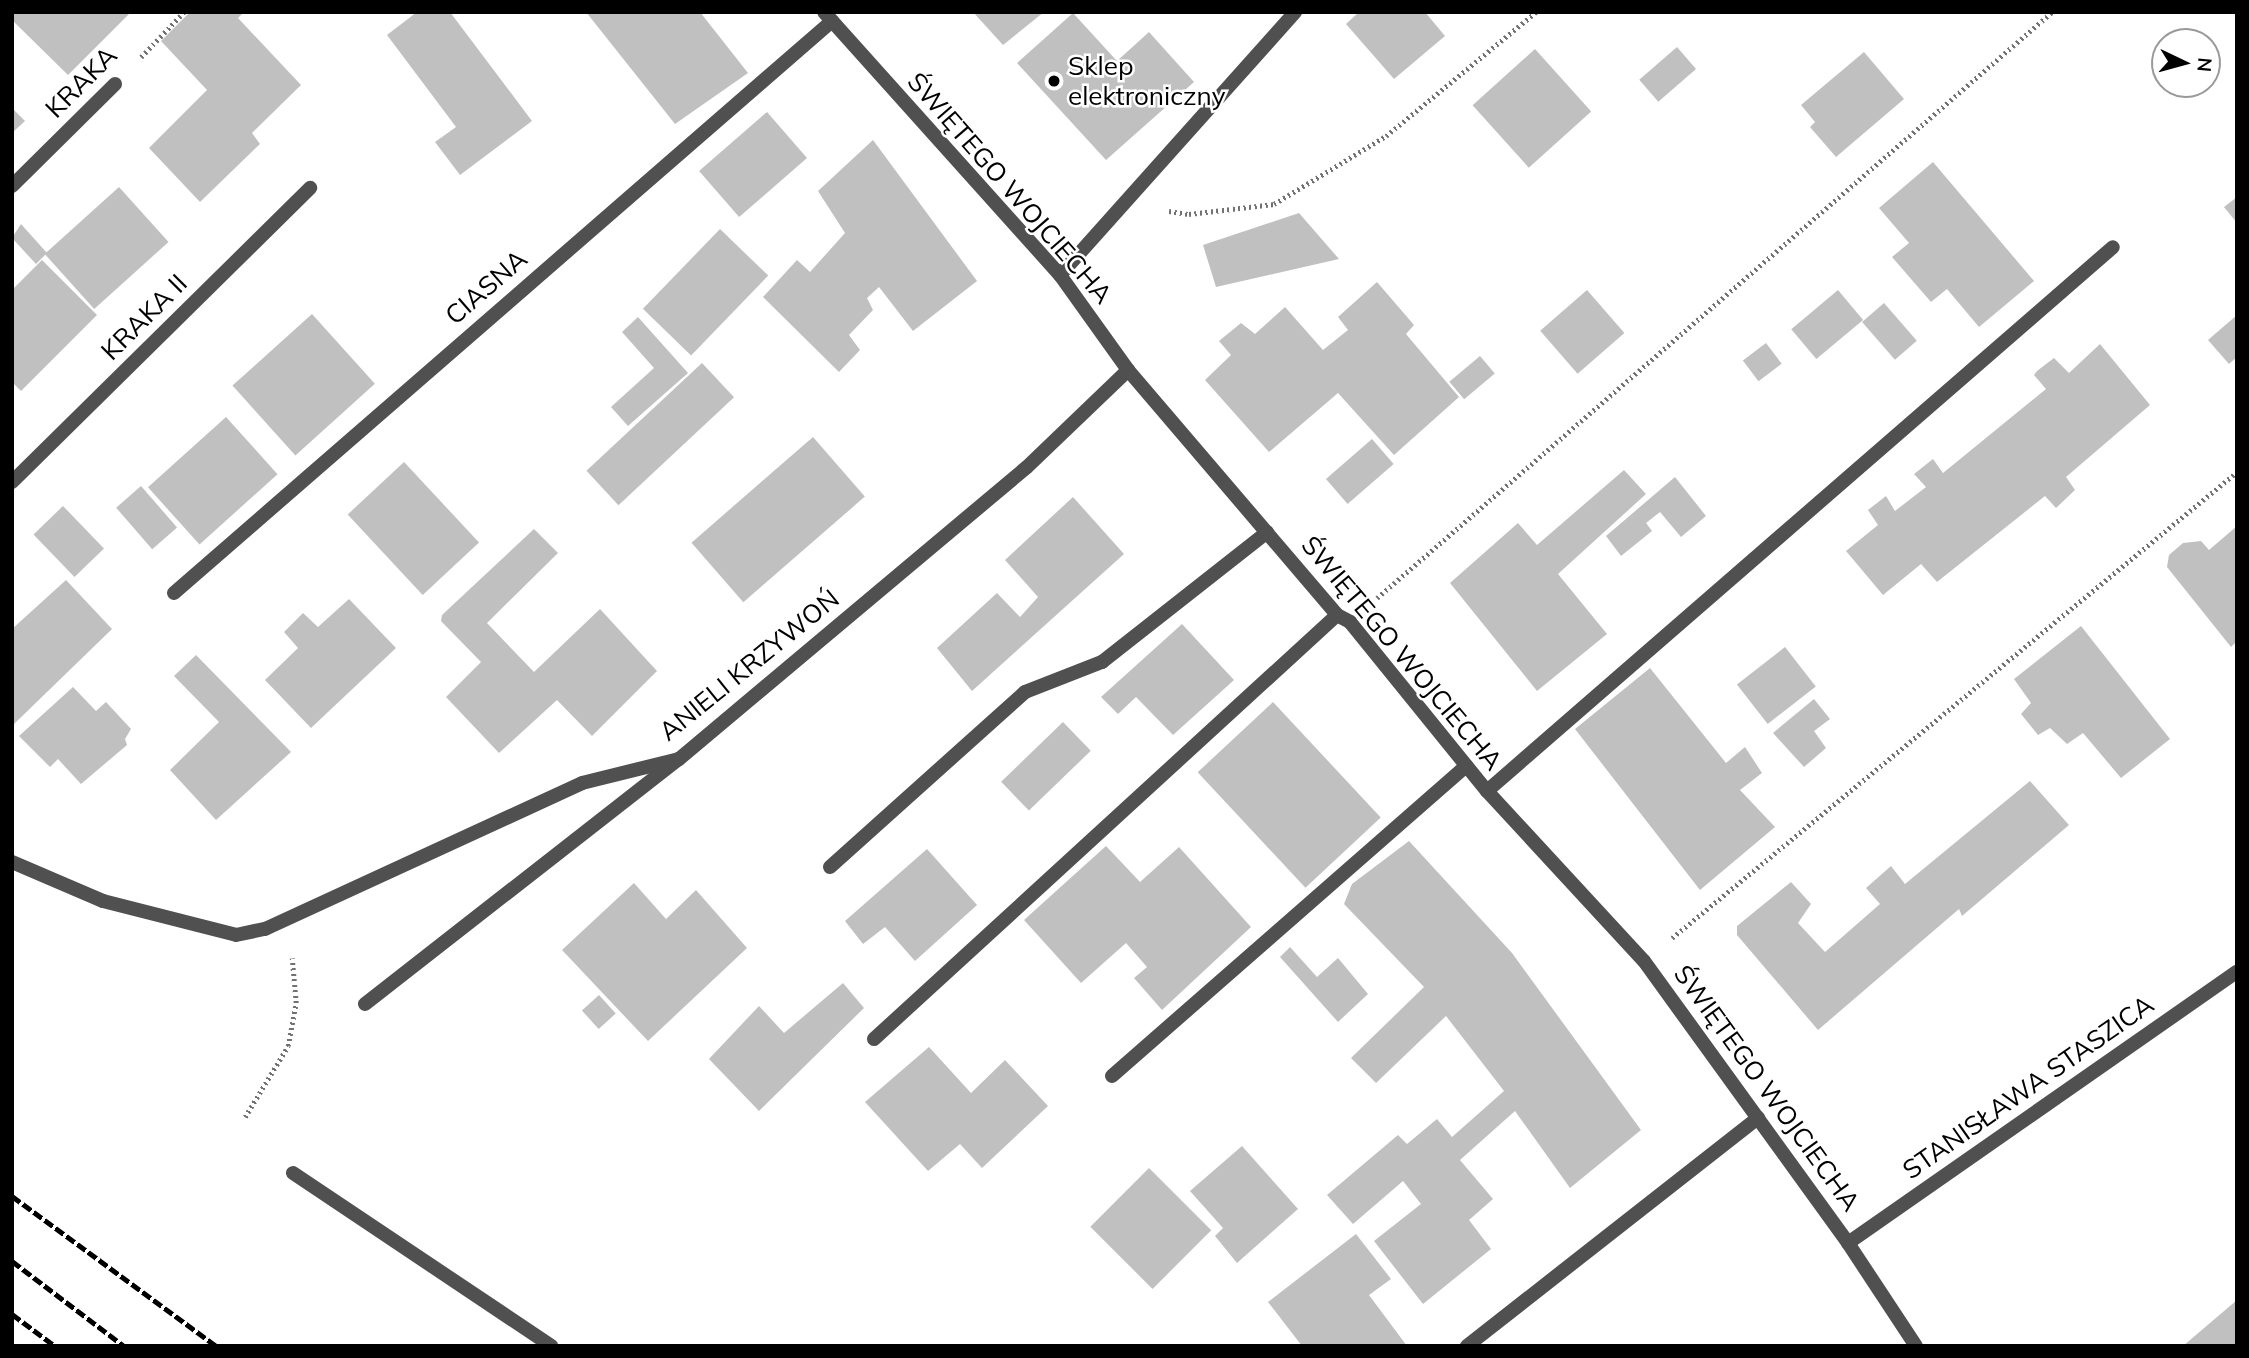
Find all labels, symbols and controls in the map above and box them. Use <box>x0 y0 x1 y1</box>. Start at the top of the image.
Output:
north arrow <box>2151 28 2221 98</box>
street label: KRAKA <box>39 40 123 124</box>
place label: Sklep elektroniczny <box>1068 50 1225 112</box>
text: N <box>2192 56 2218 73</box>
street label: ŚWIĘTEGO WOJCIECHA <box>901 66 1119 310</box>
marker: Sklep elektroniczny <box>1046 73 1062 89</box>
street label: CIASNA <box>439 243 533 331</box>
street label: KRAKA II <box>95 268 193 366</box>
street label: ŚWIĘTEGO WOJCIECHA <box>1295 530 1509 776</box>
street label: ANIELI KRZYWOŃ <box>653 583 845 747</box>
street label: ŚWIĘTEGO WOJCIECHA <box>1667 959 1867 1217</box>
street label: STANISŁAWA STASZICA <box>1897 989 2159 1185</box>

